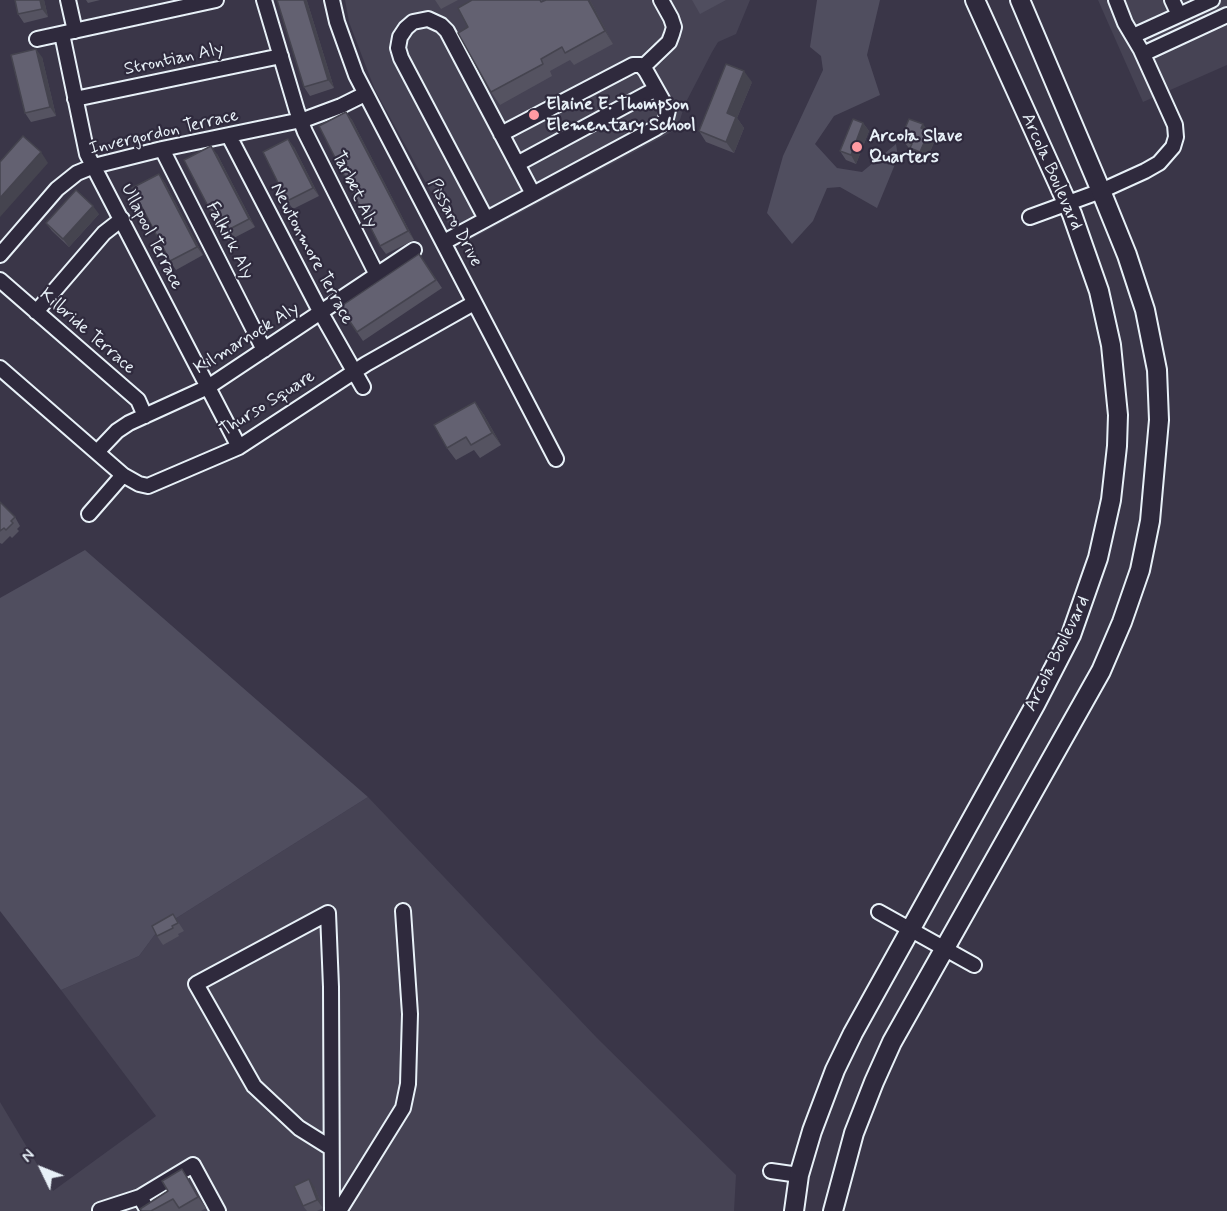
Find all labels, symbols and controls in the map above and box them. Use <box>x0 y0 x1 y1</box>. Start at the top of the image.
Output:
street label: Strontian Aly <box>122 39 226 81</box>
place label: Elaine E. Thompson Elementary School <box>546 94 696 136</box>
street label: Invergordon Terrace <box>87 105 241 161</box>
marker: Elaine E. Thompson Elementary School <box>527 108 541 122</box>
street label: Arcola Boulevard <box>1016 110 1086 234</box>
place label: Arcola Slave Quarters <box>869 126 963 168</box>
marker: Arcola Slave Quarters <box>850 140 864 154</box>
street label: Tarbet Aly <box>326 148 382 232</box>
street label: Pissaro Drive <box>422 175 486 271</box>
street label: Ullapool Terrace <box>115 180 187 294</box>
street label: Newtonmore Terrace <box>265 180 357 328</box>
street label: Falkirk Aly <box>200 199 258 283</box>
street label: Kilbride Terrace <box>34 284 140 380</box>
street label: Kilmarnock Aly <box>191 298 303 380</box>
street label: Thurso Square <box>216 366 320 442</box>
street label: Arcola Boulevard <box>1021 593 1095 715</box>
north arrow <box>12 1139 72 1199</box>
text: N <box>17 1145 40 1167</box>

